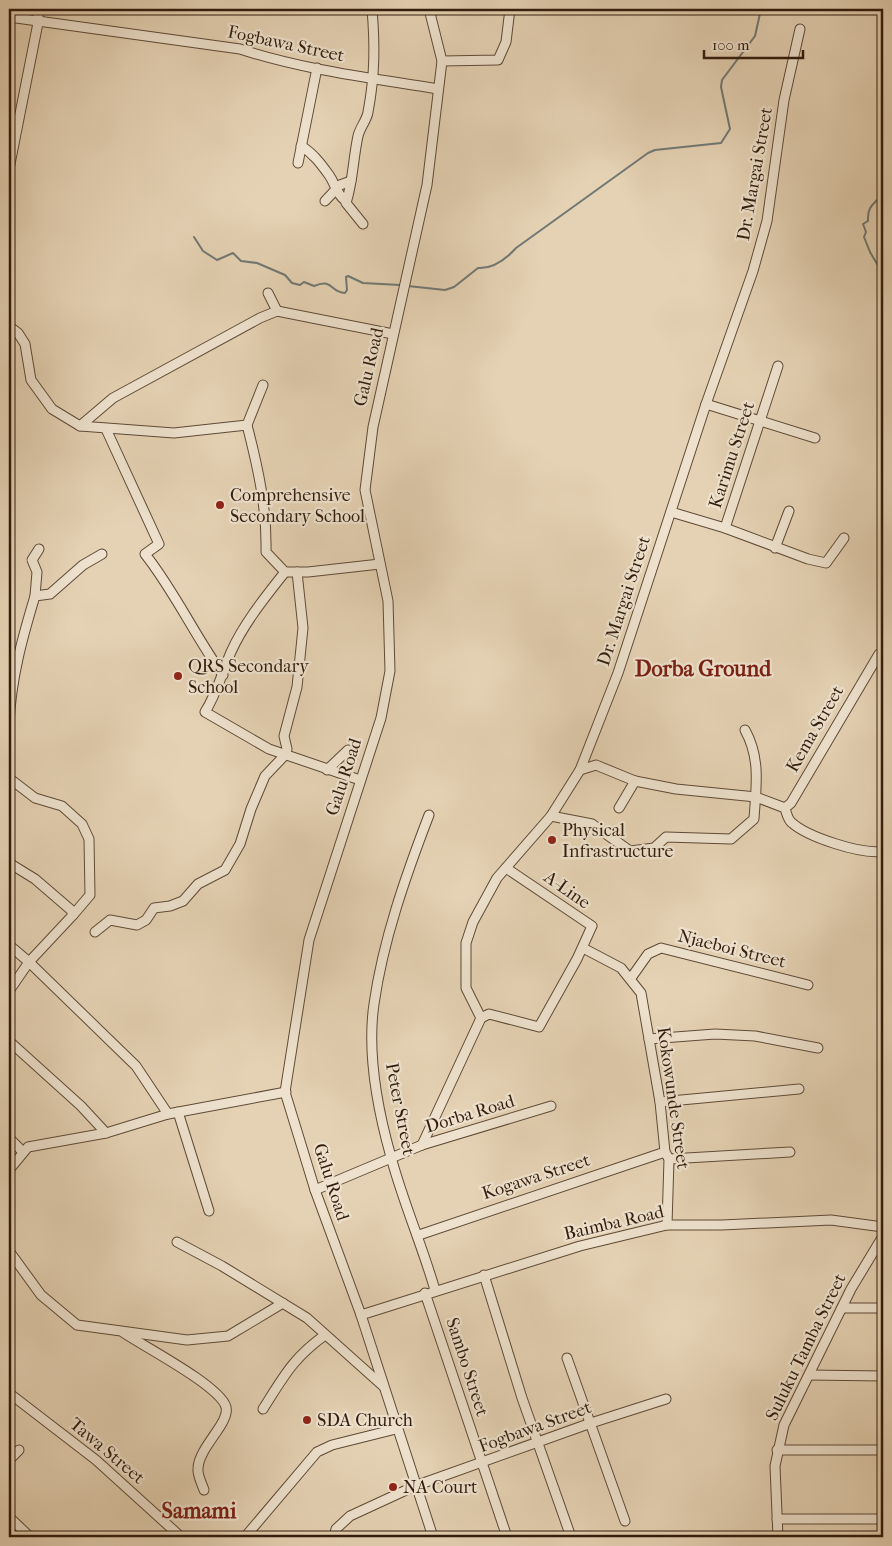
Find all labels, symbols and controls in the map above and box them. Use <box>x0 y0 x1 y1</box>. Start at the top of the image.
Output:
street label: Fogbawa Street <box>226 21 347 67</box>
scale bar <box>704 28 803 60</box>
text: 100 m <box>712 36 750 54</box>
street label: Dr. Margai Street <box>733 105 777 242</box>
street label: Galu Road <box>350 325 388 408</box>
street label: Karimu Street <box>705 398 759 511</box>
place label: Comprehensive Secondary School <box>230 485 365 527</box>
marker: Comprehensive Secondary School <box>214 499 226 511</box>
street label: Dr. Margai Street <box>593 533 655 669</box>
place label: QRS Secondary School <box>188 656 310 698</box>
district label: Dorba Ground <box>635 656 772 682</box>
marker: QRS Secondary School <box>172 670 184 682</box>
street label: Kema Street <box>782 682 848 776</box>
street label: Galu Road <box>322 736 366 818</box>
place label: Physical Infrastructure <box>562 820 673 862</box>
marker: Physical Infrastructure <box>546 834 558 846</box>
street label: A-Line <box>539 866 594 913</box>
street label: Njaeboi Street <box>676 925 789 973</box>
street label: Kokowunde Street <box>653 1025 693 1171</box>
street label: Peter Street <box>381 1061 419 1158</box>
street label: Dorba Road <box>423 1090 517 1138</box>
street label: Galu Road <box>309 1141 353 1223</box>
street label: Kogawa Street <box>479 1149 593 1204</box>
street label: Baimba Road <box>562 1201 666 1245</box>
street label: Suluku Tamba Street <box>761 1270 851 1424</box>
street label: Sambo Street <box>441 1315 493 1420</box>
street label: Fogbawa Street <box>476 1397 595 1457</box>
place label: SDA Church <box>317 1410 413 1431</box>
street label: Tawa Street <box>65 1414 149 1489</box>
marker: SDA Church <box>301 1414 313 1426</box>
place label: NA Court <box>403 1477 478 1498</box>
marker: NA Court <box>387 1481 399 1493</box>
district label: Samami <box>162 1498 237 1524</box>

